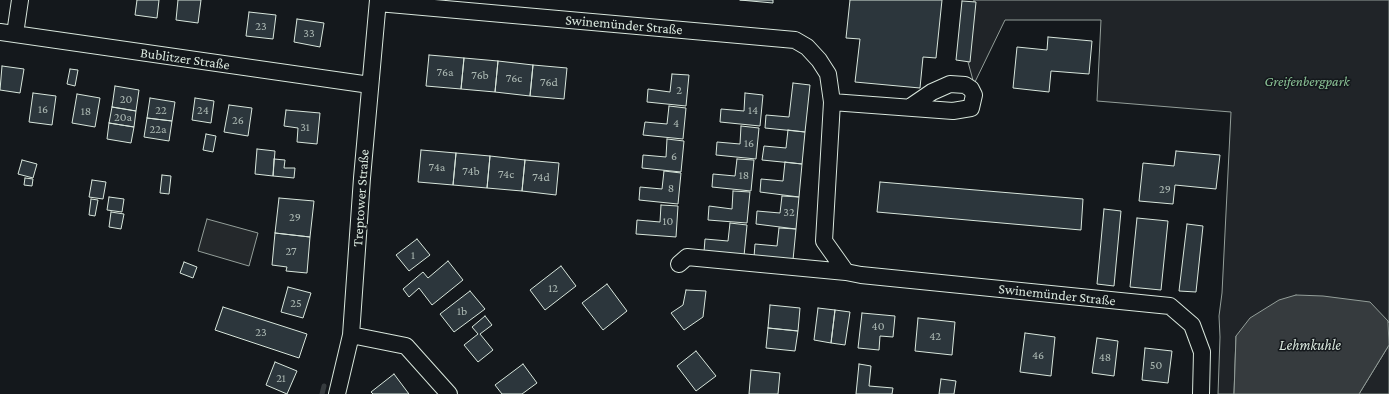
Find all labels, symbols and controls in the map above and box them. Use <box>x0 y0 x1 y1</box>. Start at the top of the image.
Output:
street label: Swinemünder Straße <box>565 12 683 38</box>
house number: 23 <box>255 19 267 33</box>
house number: 33 <box>303 26 315 40</box>
street label: Bublitzer Straße <box>139 44 231 74</box>
house number: 76a <box>436 65 454 79</box>
house number: 76b <box>471 68 489 82</box>
house number: 76c <box>506 71 522 85</box>
park label: Greifenbergpark <box>1264 74 1350 90</box>
house number: 76d <box>540 75 558 89</box>
house number: 2 <box>676 83 682 97</box>
house number: 20 <box>120 92 132 106</box>
house number: 16 <box>38 102 48 116</box>
house number: 22 <box>155 103 167 117</box>
house number: 24 <box>197 103 209 117</box>
house number: 14 <box>748 103 758 117</box>
house number: 18 <box>81 104 91 118</box>
house number: 20a <box>114 110 132 124</box>
house number: 26 <box>232 113 244 127</box>
house number: 4 <box>673 116 679 130</box>
house number: 31 <box>300 120 310 134</box>
house number: 22a <box>150 122 166 136</box>
house number: 16 <box>744 136 754 150</box>
street label: Treptower Straße <box>349 149 373 247</box>
house number: 6 <box>671 149 677 163</box>
house number: 74a <box>429 160 445 174</box>
house number: 74b <box>462 164 480 178</box>
house number: 74c <box>498 167 514 181</box>
house number: 18 <box>739 168 749 182</box>
house number: 74d <box>532 170 550 184</box>
house number: 8 <box>668 181 674 195</box>
house number: 29 <box>1159 182 1171 196</box>
house number: 32 <box>783 205 795 219</box>
house number: 29 <box>289 210 301 224</box>
house number: 10 <box>663 214 673 228</box>
house number: 27 <box>285 244 297 258</box>
house number: 1 <box>411 248 415 262</box>
street label: Swinemünder Straße <box>998 280 1116 310</box>
house number: 12 <box>548 281 558 295</box>
house number: 25 <box>290 296 302 310</box>
house number: 1b <box>457 304 467 318</box>
house number: 40 <box>872 319 884 333</box>
house number: 23 <box>255 325 267 339</box>
house number: 42 <box>929 329 941 343</box>
water label: Lehmkuhle <box>1279 336 1341 354</box>
house number: 46 <box>1032 348 1044 362</box>
house number: 48 <box>1099 350 1111 364</box>
house number: 50 <box>1150 358 1162 372</box>
house number: 21 <box>276 371 286 385</box>

